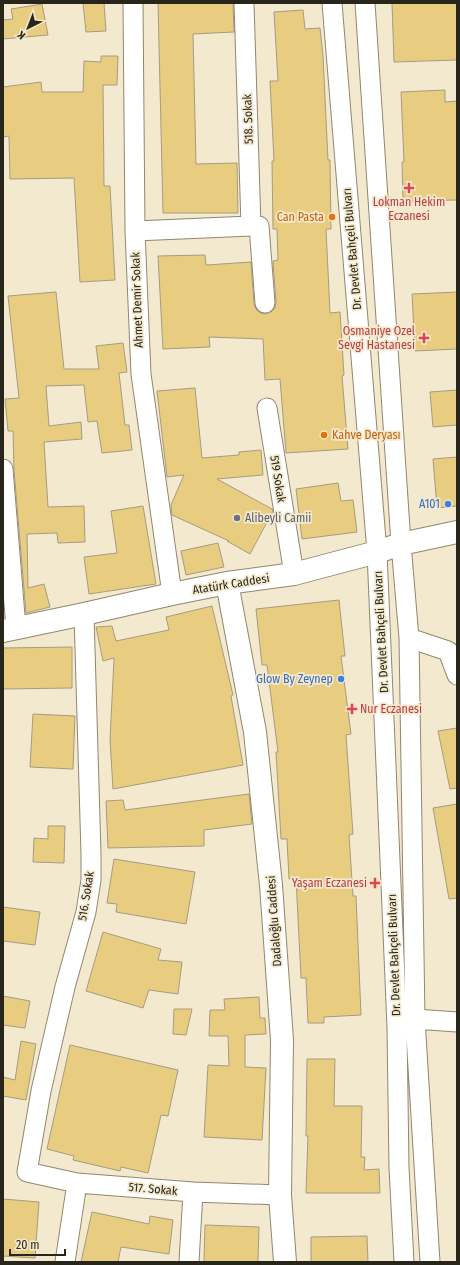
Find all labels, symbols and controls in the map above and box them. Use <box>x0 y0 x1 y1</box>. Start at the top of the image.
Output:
north arrow <box>8 8 48 48</box>
text: K <box>14 28 28 42</box>
street label: 518. Sokak <box>240 93 256 144</box>
marker: Lokman Hekim Eczanesi <box>404 183 414 193</box>
street label: Dr. Devlet Bahçeli Bulvarı <box>340 187 364 311</box>
place label: Lokman Hekim Eczanesi <box>373 195 445 223</box>
place label: Can Pasta <box>277 210 324 224</box>
marker: Can Pasta <box>327 212 337 222</box>
street label: Ahmet Demir Sokak <box>128 251 146 348</box>
place label: Osmaniye Ozel Sevgi Hastanesi <box>338 324 415 352</box>
marker: Osmaniye Ozel Sevgi Hastanesi <box>418 332 430 344</box>
place label: Kahve Deryası <box>332 428 401 442</box>
marker: Kahve Deryası <box>319 430 329 440</box>
street label: 519 Sokak <box>267 454 289 504</box>
place label: A101 <box>419 497 440 511</box>
marker: A101 <box>443 499 453 509</box>
place label: Alibeyli Camii <box>245 511 311 525</box>
marker: Alibeyli Camii <box>232 513 242 523</box>
street label: Atatürk Caddesi <box>192 571 270 597</box>
street label: Dr. Devlet Bahçeli Bulvarı <box>371 571 391 693</box>
place label: Glow By Zeynep <box>256 672 333 686</box>
marker: Glow By Zeynep <box>336 674 346 684</box>
place label: Nur Eczanesi <box>360 702 422 716</box>
marker: Nur Eczanesi <box>347 704 357 714</box>
street label: 516. Sokak <box>75 870 97 922</box>
street label: Dadaloğlu Caddesi <box>264 875 284 967</box>
place label: Yaşam Eczanesi <box>292 876 367 890</box>
marker: Yaşam Eczanesi <box>370 878 380 888</box>
street label: Dr. Devlet Bahçeli Bulvarı <box>385 894 403 1016</box>
street label: 517. Sokak <box>128 1180 178 1198</box>
scale bar <box>10 1231 65 1257</box>
text: 20 m <box>16 1238 40 1252</box>

